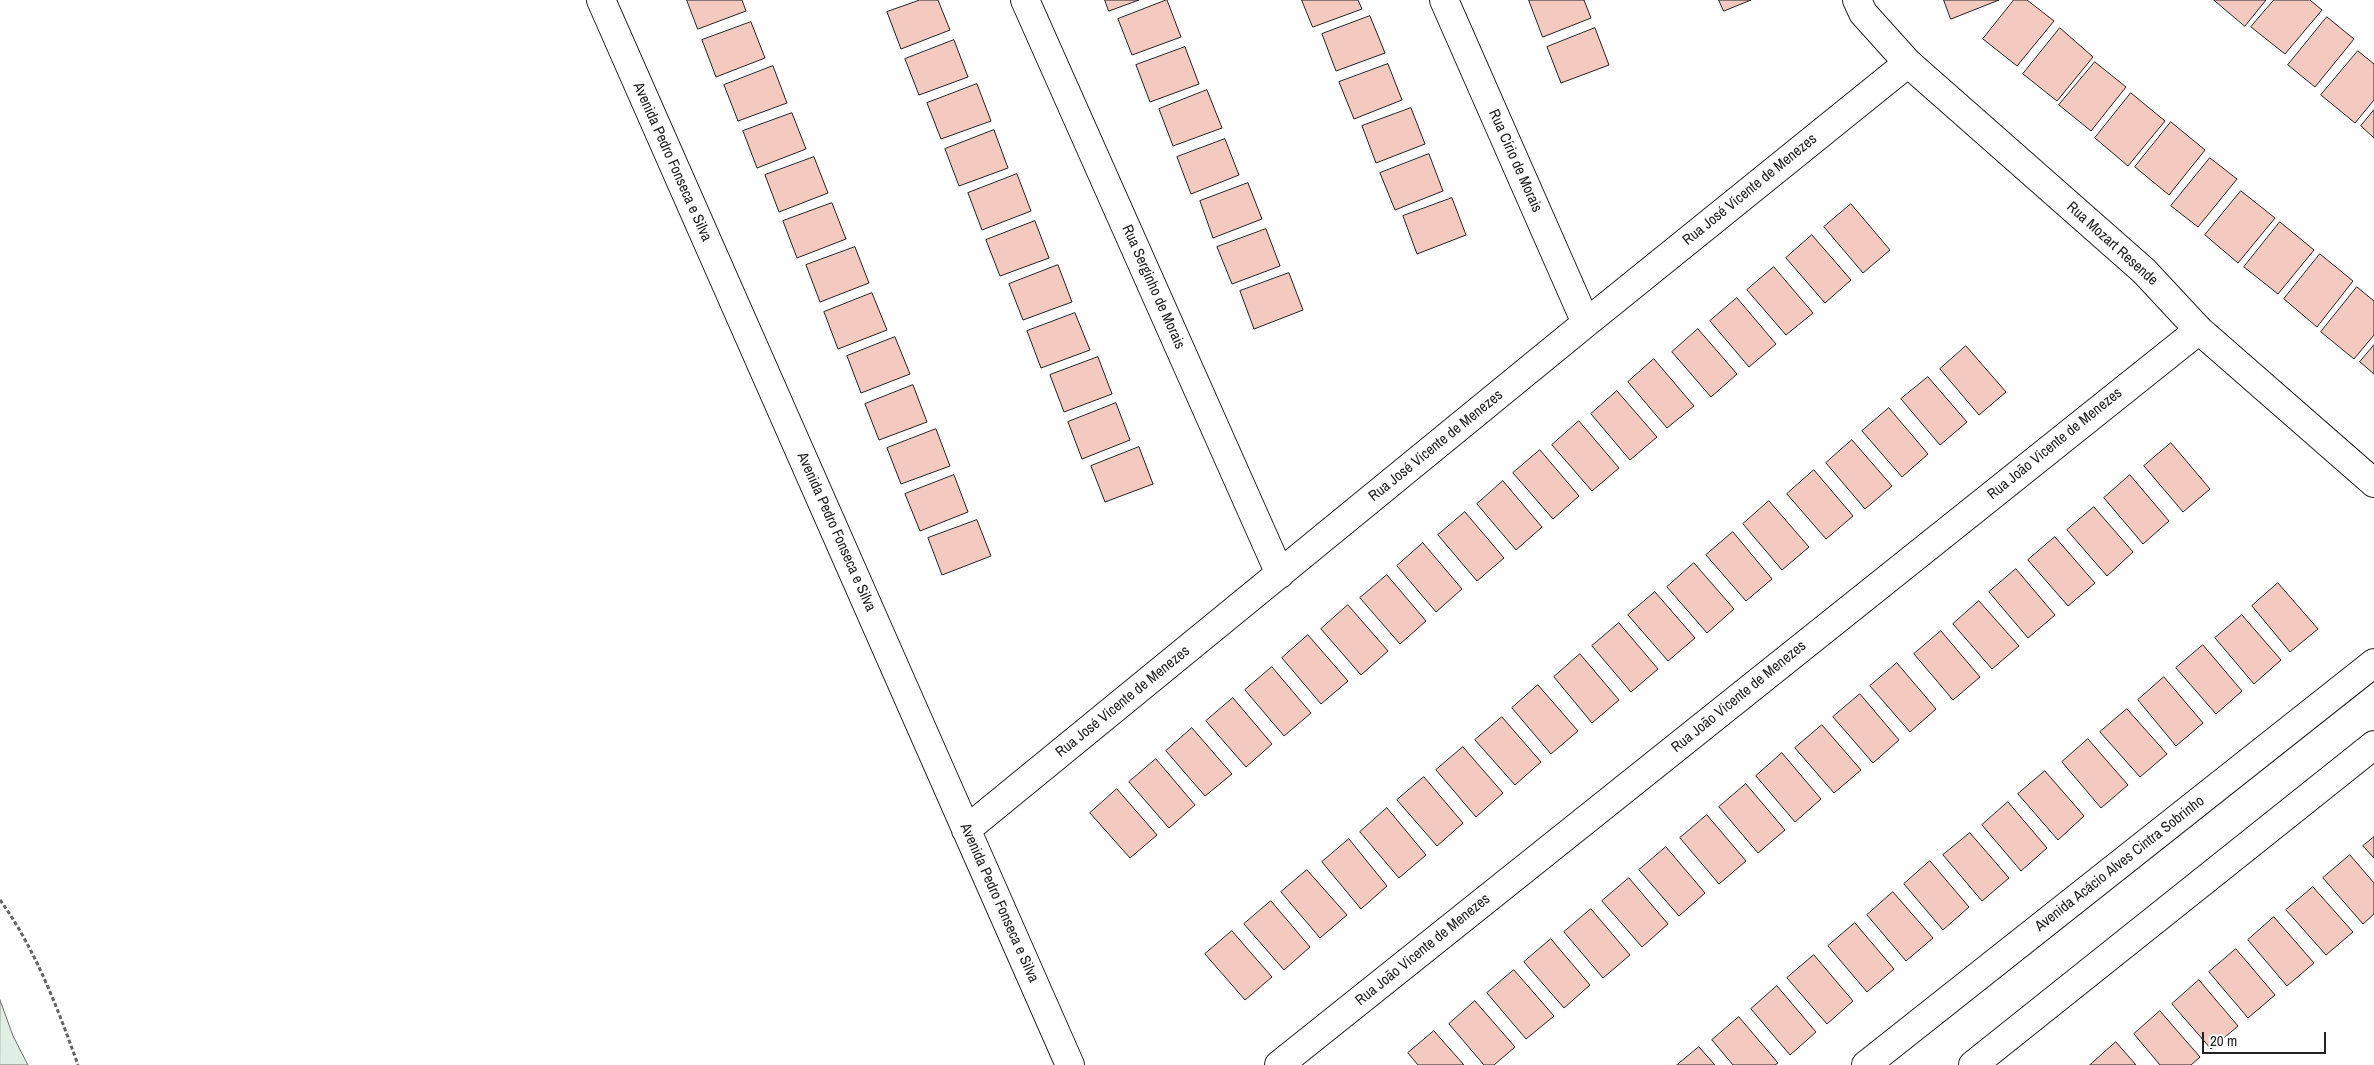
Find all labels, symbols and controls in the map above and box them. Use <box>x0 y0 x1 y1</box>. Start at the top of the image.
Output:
street label: Avenida Pedro Fonseca e Silva <box>629 80 715 244</box>
street label: Rua Círio de Morais <box>1484 107 1546 215</box>
street label: Rua José Vicente de Menezes <box>1679 130 1821 250</box>
street label: Rua Mozart Resende <box>2063 198 2161 290</box>
street label: Rua Serginho de Morais <box>1118 222 1188 352</box>
street label: Rua João Vicente de Menezes <box>1984 384 2126 504</box>
street label: Rua José Vicente de Menezes <box>1365 386 1507 506</box>
street label: Avenida Pedro Fonseca e Silva <box>793 450 879 614</box>
street label: Rua João Vicente de Menezes <box>1668 637 1810 757</box>
street label: Rua José Vicente de Menezes <box>1052 642 1194 762</box>
street label: Avenida Acácio Alves Cintra Sobrinho <box>2032 792 2208 936</box>
street label: Avenida Pedro Fonseca e Silva <box>956 821 1042 985</box>
street label: Rua João Vicente de Menezes <box>1352 890 1494 1010</box>
scale bar <box>2204 1022 2328 1054</box>
text: 20 m <box>2210 1030 2237 1051</box>

